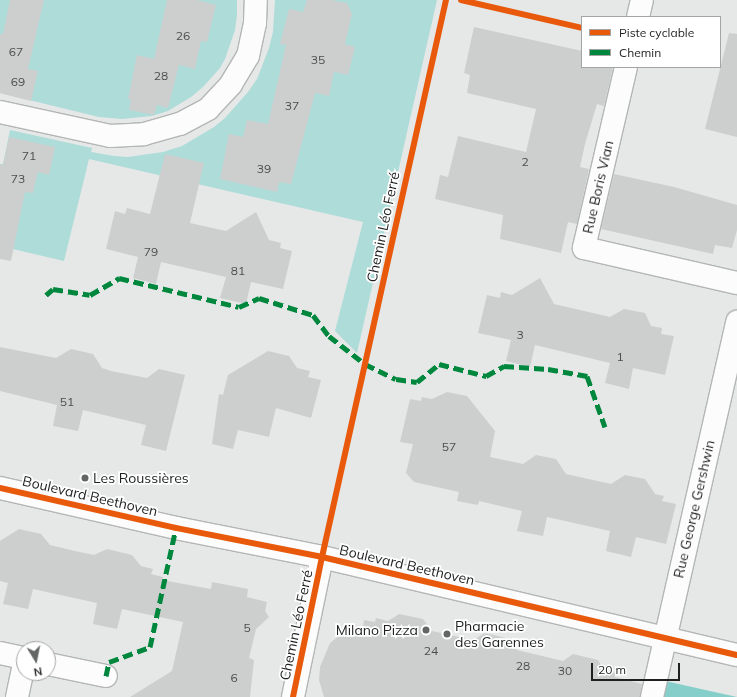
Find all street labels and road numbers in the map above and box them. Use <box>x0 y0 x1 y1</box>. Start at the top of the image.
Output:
street label: Rue Boris Vian <box>579 139 617 235</box>
street label: Chemin Léo Ferré <box>363 170 403 284</box>
street label: Rue George Gershwin <box>670 438 718 580</box>
street label: Boulevard Beethoven <box>21 472 159 520</box>
street label: Boulevard Beethoven <box>338 541 476 589</box>
street label: Chemin Léo Ferré <box>276 568 316 682</box>

